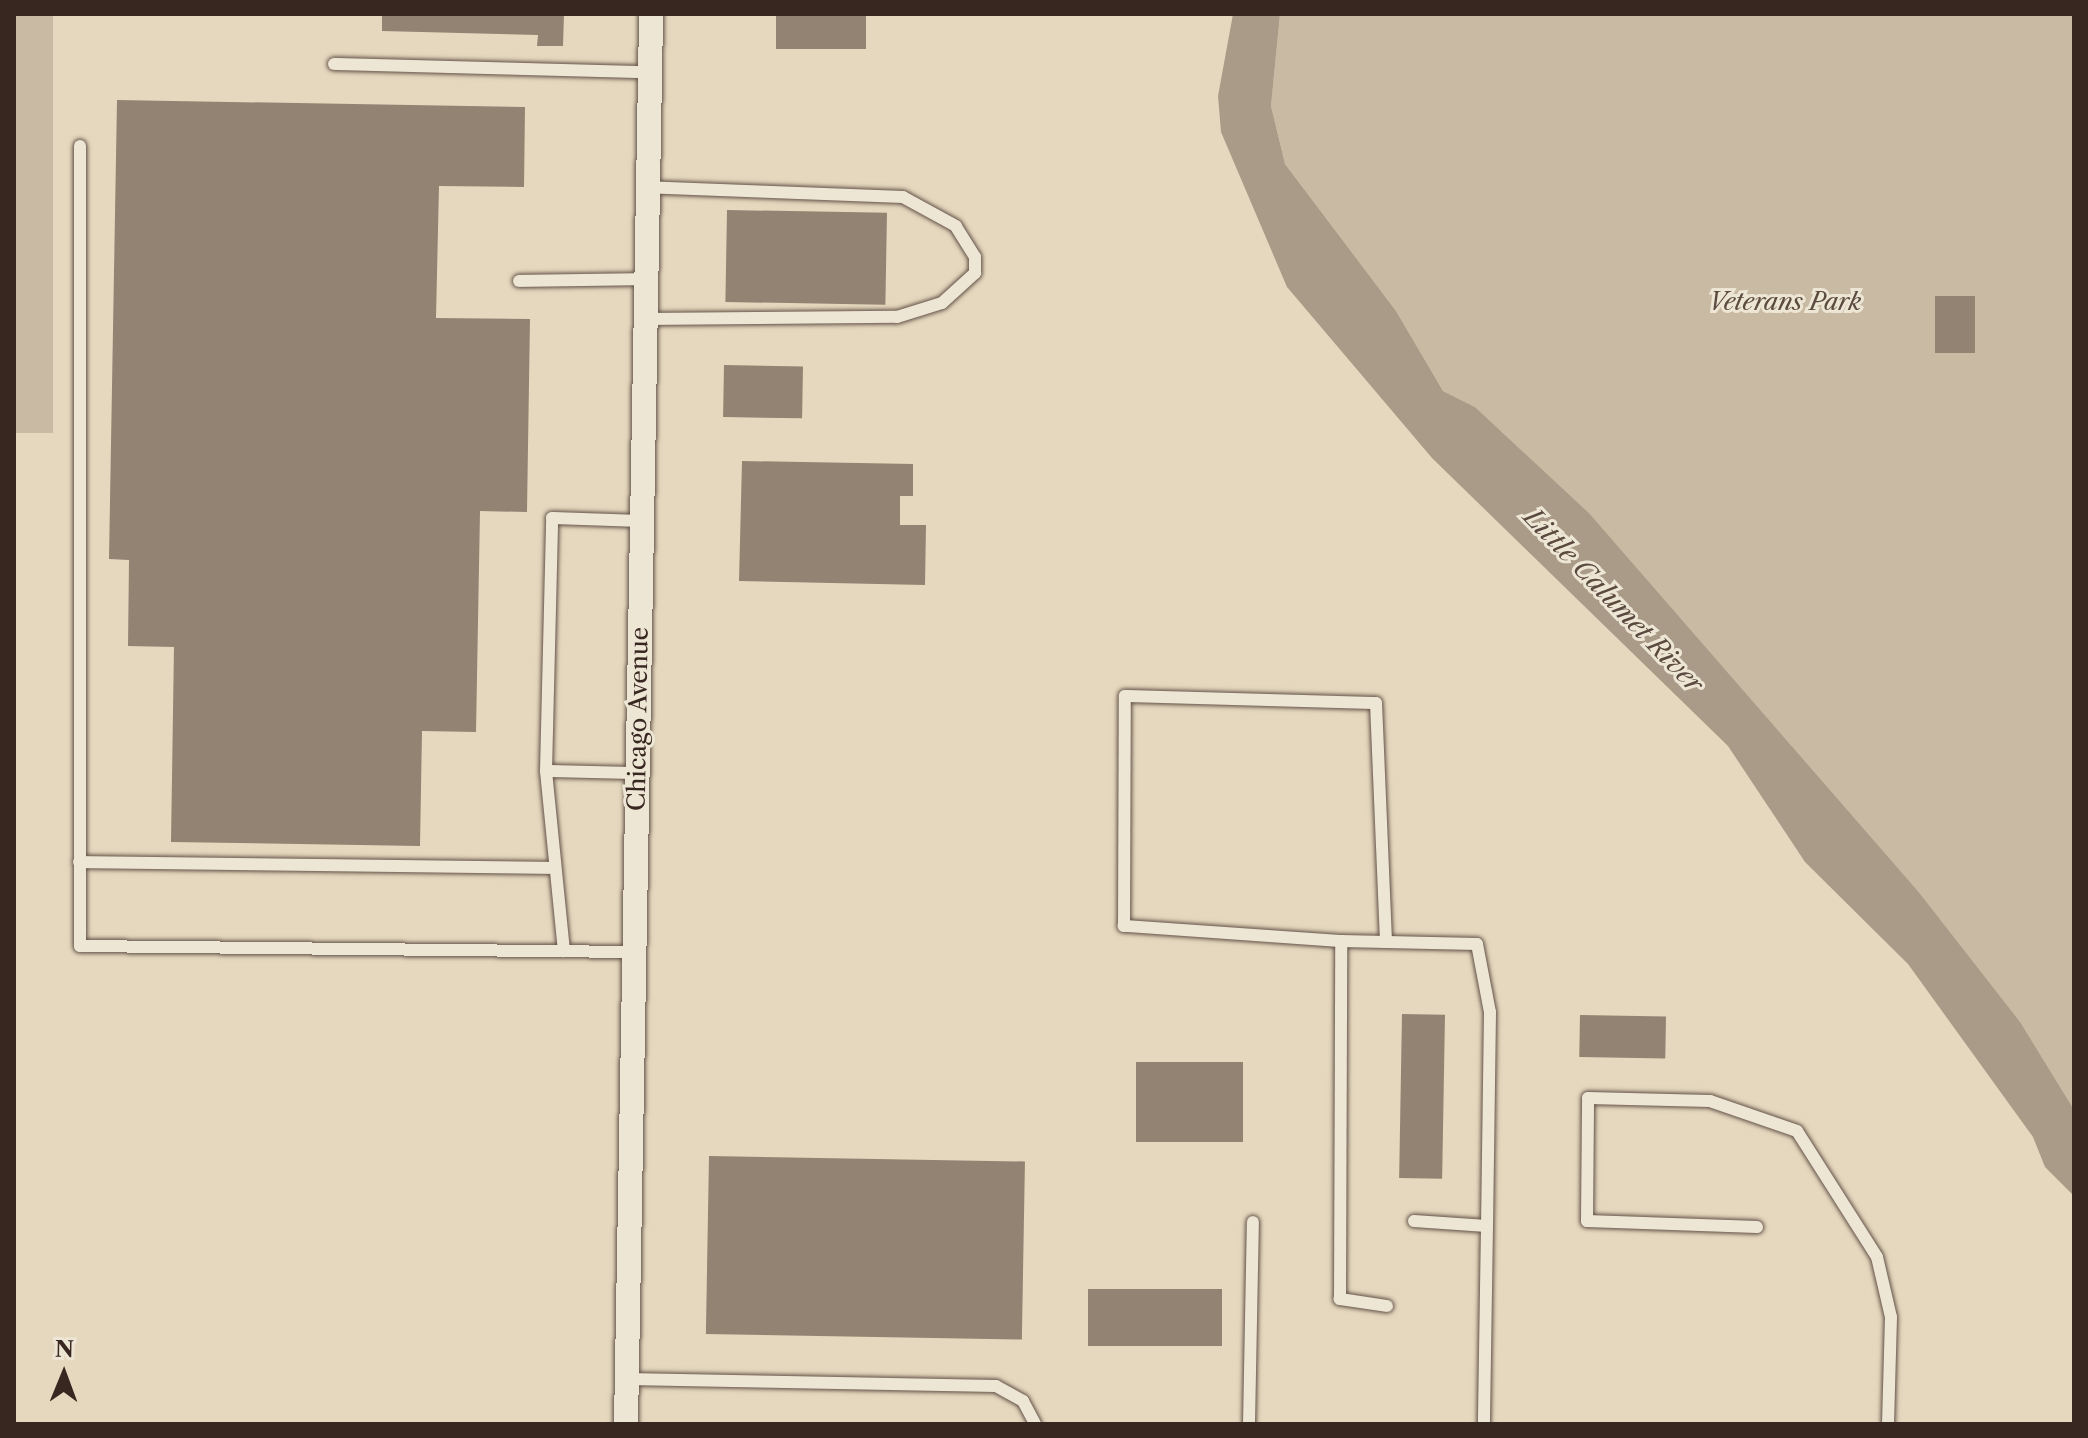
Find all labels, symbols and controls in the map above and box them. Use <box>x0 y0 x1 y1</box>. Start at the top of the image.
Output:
park label: Veterans Park <box>1709 288 1861 316</box>
water label: Little Calumet River <box>1517 502 1709 700</box>
street label: Chicago Avenue <box>622 626 654 812</box>
north arrow <box>24 1334 104 1414</box>
text: N <box>55 1336 74 1363</box>

